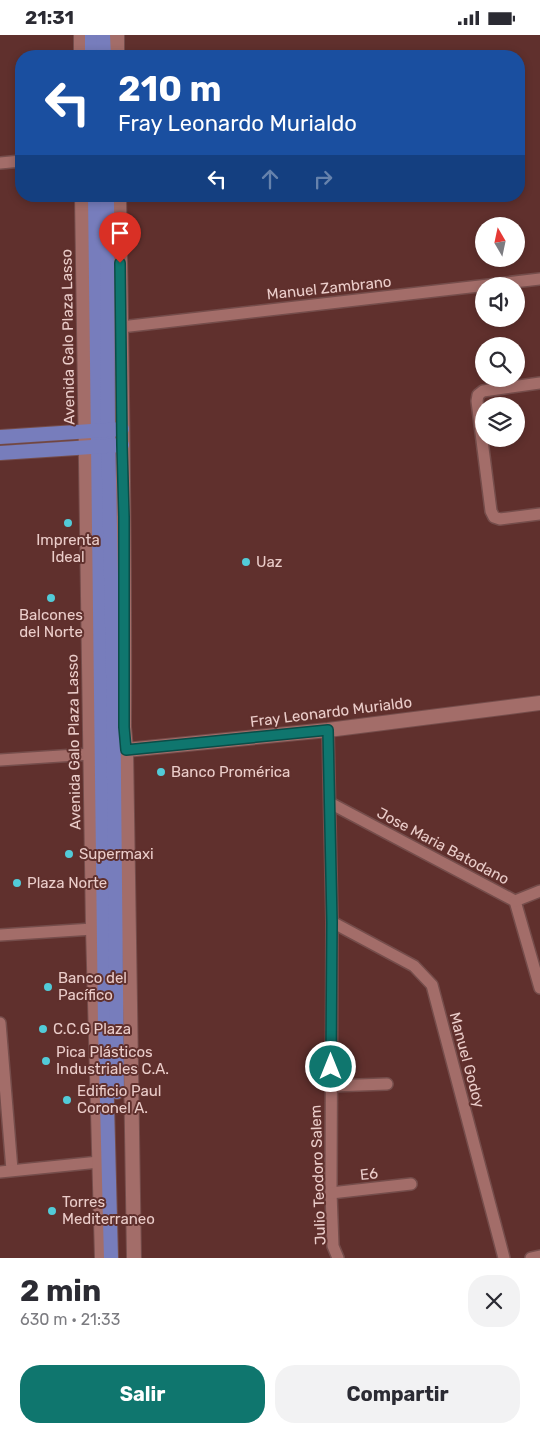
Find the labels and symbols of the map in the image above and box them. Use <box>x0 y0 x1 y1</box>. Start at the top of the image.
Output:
pin <box>99 212 141 263</box>
north arrow <box>475 217 525 267</box>
street label: Avenida Galo Plaza Lasso <box>57 249 79 425</box>
street label: Manuel Zambrano <box>266 273 392 303</box>
marker: Imprenta Ideal <box>62 517 74 529</box>
place label: Imprenta Ideal <box>36 531 100 566</box>
place label: Uaz <box>256 553 283 571</box>
marker: Uaz <box>240 556 252 568</box>
marker: Balcones del Norte <box>45 592 57 604</box>
place label: Balcones del Norte <box>19 606 83 641</box>
street label: Avenida Galo Plaza Lasso <box>63 654 85 830</box>
street label: Fray Leonardo Murialdo <box>249 693 413 731</box>
place label: Banco Promérica <box>171 763 290 781</box>
marker: Banco Promérica <box>155 766 167 778</box>
street label: Jose Maria Batodano <box>374 804 512 888</box>
place label: Supermaxi <box>79 845 154 863</box>
marker: Supermaxi <box>63 848 75 860</box>
place label: Plaza Norte <box>27 874 107 892</box>
marker: Plaza Norte <box>11 877 23 889</box>
place label: Banco del Pacífico <box>58 969 127 1004</box>
marker: Banco del Pacífico <box>42 981 54 993</box>
street label: Manuel Godoy <box>446 1010 488 1110</box>
place label: C.C.G Plaza <box>53 1020 131 1038</box>
marker: C.C.G Plaza <box>37 1023 49 1035</box>
position arrow <box>304 1040 356 1092</box>
place label: Pica Plásticos Industriales C.A. <box>56 1043 169 1078</box>
marker: Pica Plásticos Industriales C.A. <box>40 1055 52 1067</box>
place label: Edificio Paul Coronel A. <box>77 1082 161 1117</box>
marker: Edificio Paul Coronel A. <box>61 1094 73 1106</box>
street label: Julio Teodoro Salem <box>307 1105 329 1245</box>
street label: E6 <box>359 1164 379 1184</box>
place label: Torres Mediterraneo <box>62 1193 155 1228</box>
marker: Torres Mediterraneo <box>46 1205 58 1217</box>

